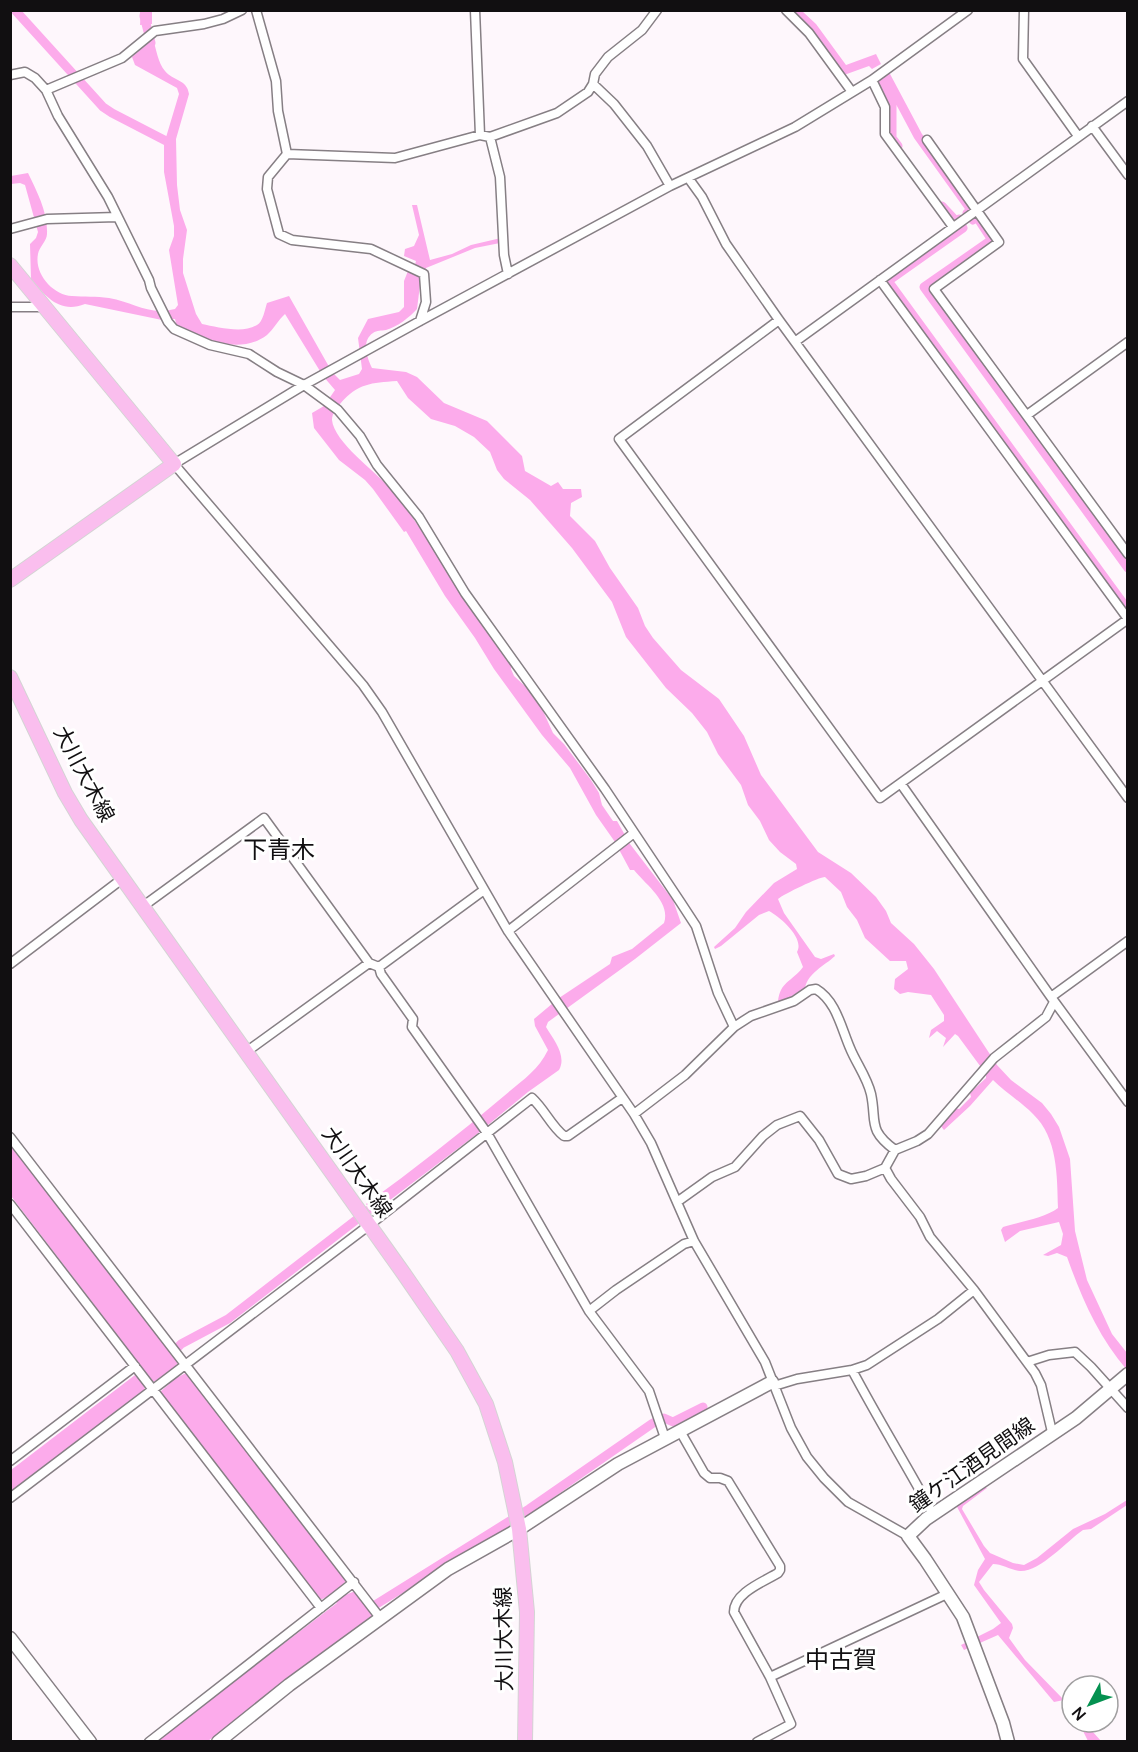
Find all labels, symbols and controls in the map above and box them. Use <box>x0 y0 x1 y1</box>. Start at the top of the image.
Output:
street label: 大川大木線 <box>48 721 122 826</box>
district label: 下青木 <box>243 832 315 865</box>
street label: 大川大木線 <box>316 1120 399 1222</box>
street label: 鐘ケ江酒見間線 <box>903 1411 1040 1518</box>
street label: 大川大木線 <box>488 1586 518 1692</box>
district label: 中古賀 <box>805 1642 877 1675</box>
north arrow <box>1060 1674 1120 1734</box>
text: N <box>1067 1702 1091 1725</box>

